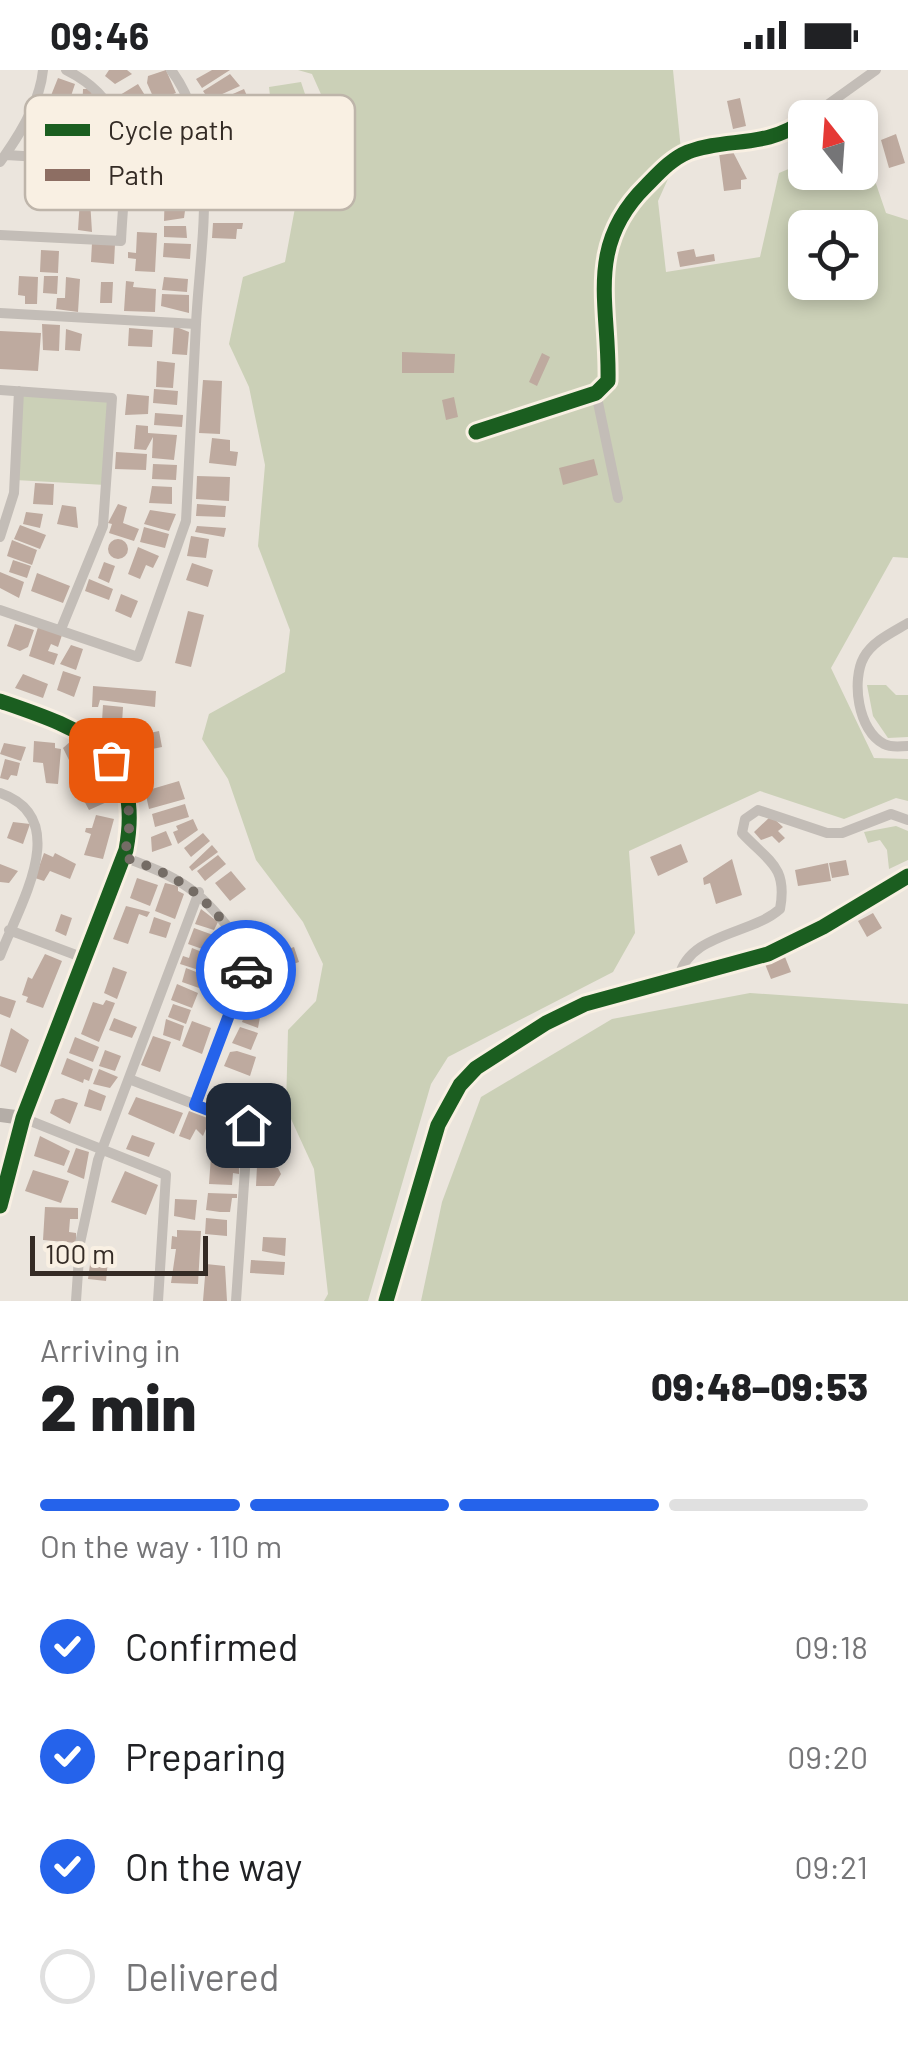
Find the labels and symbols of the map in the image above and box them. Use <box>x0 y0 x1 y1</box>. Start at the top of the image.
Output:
legend <box>25 95 355 210</box>
north arrow <box>788 100 878 190</box>
text: Cycle path <box>108 112 234 146</box>
text: Path <box>108 157 164 191</box>
pin <box>69 718 154 803</box>
courier <box>196 920 296 1020</box>
pin <box>206 1083 291 1168</box>
scale bar <box>30 1231 208 1276</box>

